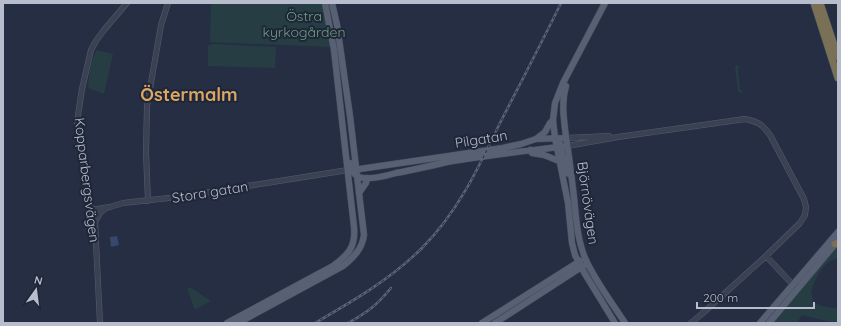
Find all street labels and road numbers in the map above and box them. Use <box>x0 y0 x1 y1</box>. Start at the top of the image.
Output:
street label: Kopparbergsvägen <box>70 117 104 243</box>
street label: Pilgatan <box>453 126 509 152</box>
street label: Björnövägen <box>573 160 603 246</box>
street label: Stora gatan <box>171 177 249 207</box>

